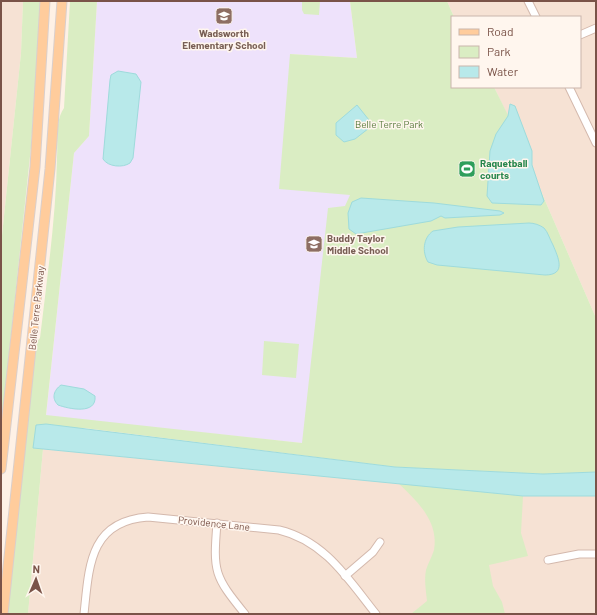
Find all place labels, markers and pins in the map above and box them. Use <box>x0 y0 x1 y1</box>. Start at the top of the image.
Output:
school or university icon: Wadsworth Elementary School <box>214 6 234 26</box>
place label: Wadsworth Elementary School <box>182 27 266 51</box>
place label: Raquetball courts <box>480 157 528 181</box>
sports icon: Raquetball courts <box>457 159 477 179</box>
place label: Buddy Taylor Middle School <box>327 232 388 256</box>
school or university icon: Buddy Taylor Middle School <box>304 234 324 254</box>

